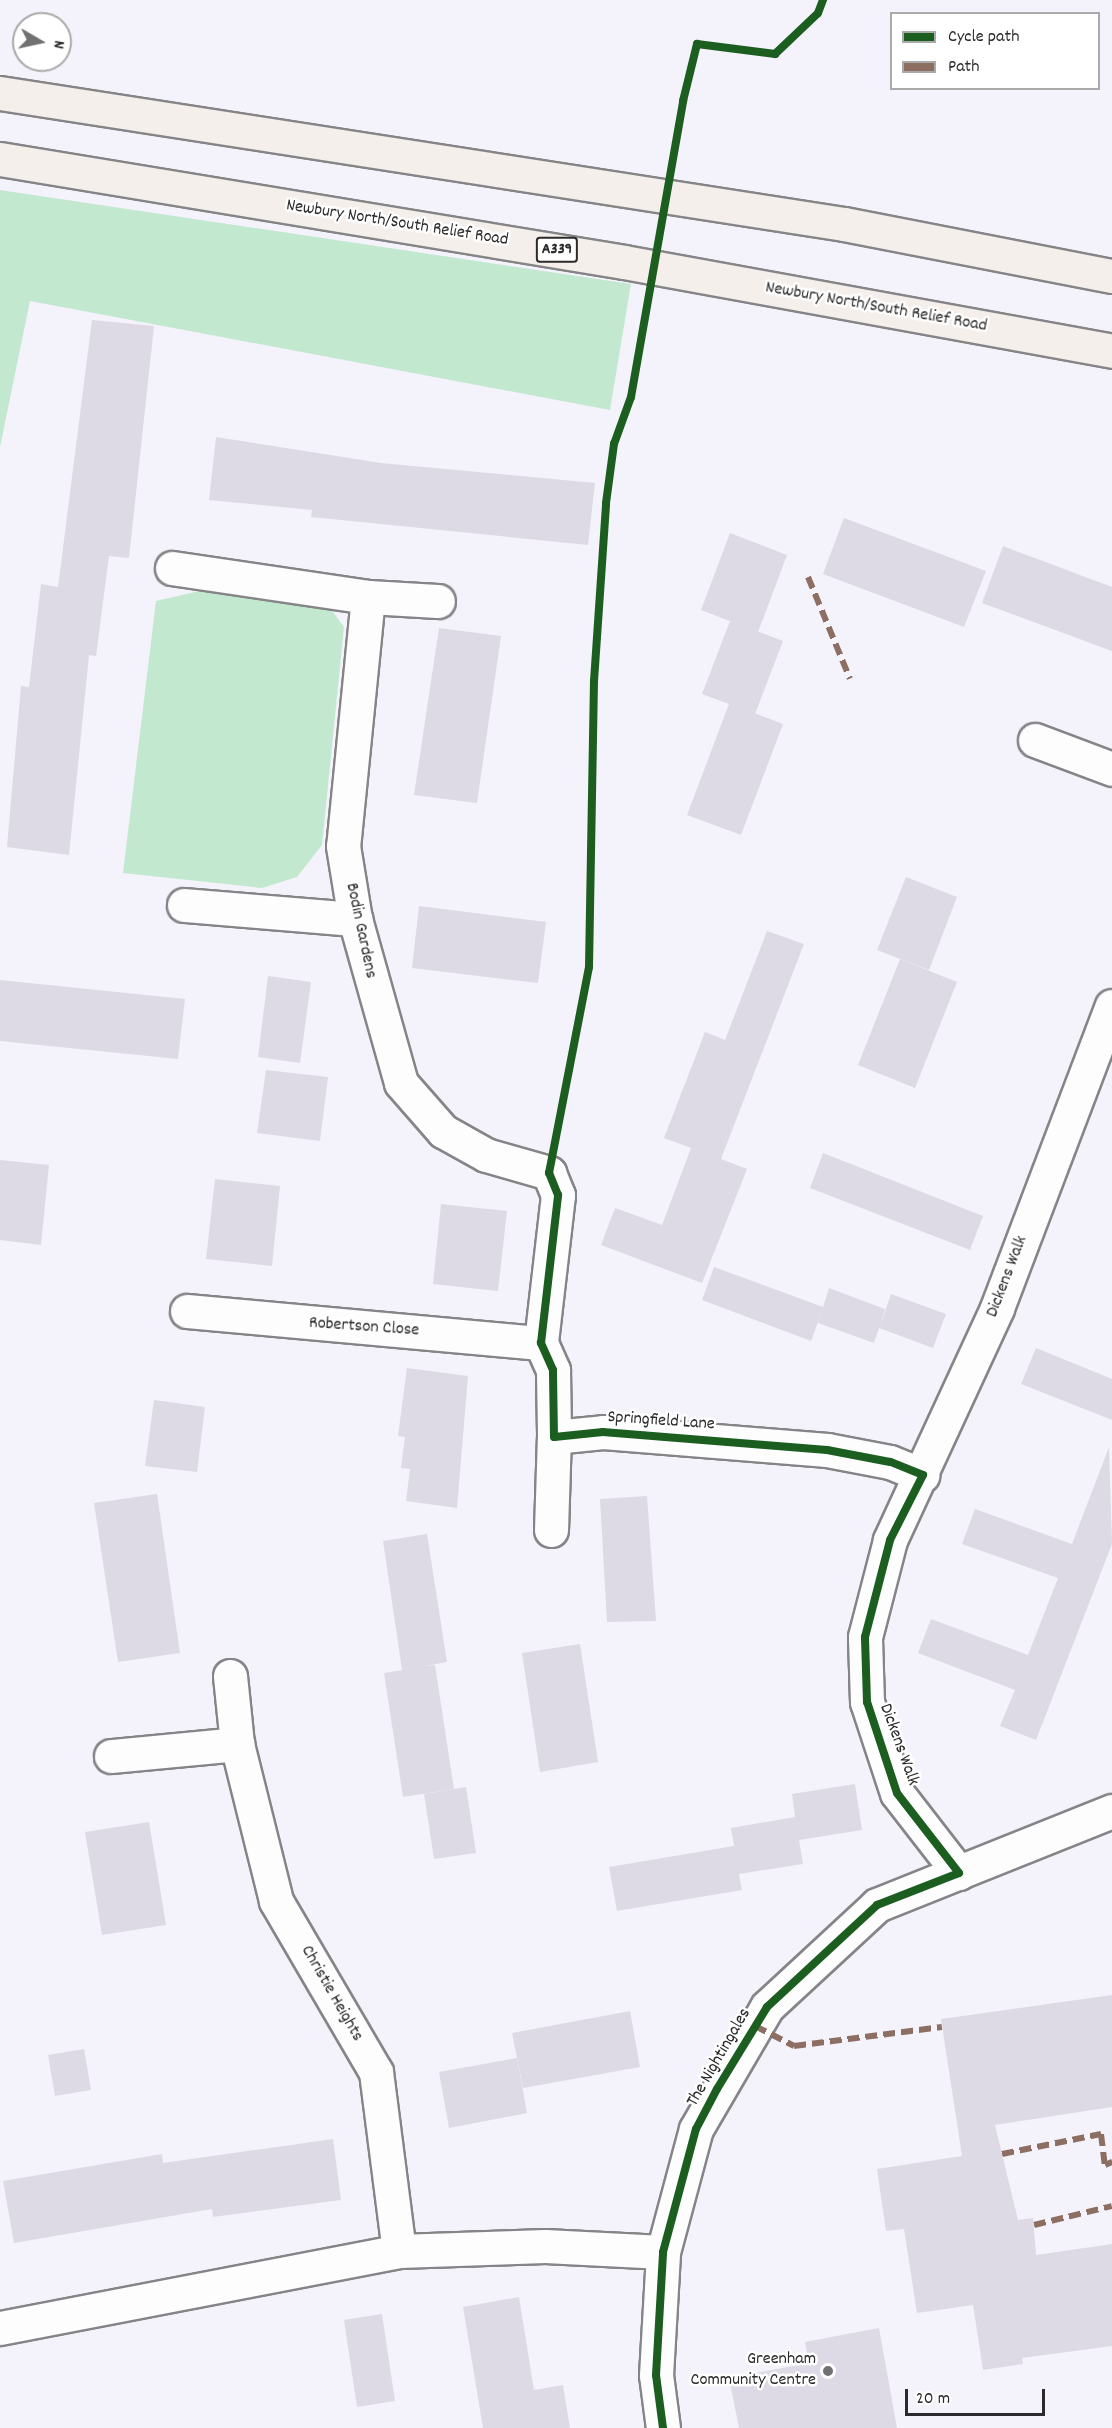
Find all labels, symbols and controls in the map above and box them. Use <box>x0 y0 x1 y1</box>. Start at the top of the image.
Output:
north arrow <box>12 12 72 72</box>
legend <box>890 12 1100 90</box>
text: Cycle path <box>948 25 1019 50</box>
text: N <box>46 39 70 50</box>
text: Path <box>948 55 980 80</box>
street label: Newbury North/South Relief Road <box>284 196 510 252</box>
road number: A339 <box>534 237 580 263</box>
street label: Newbury North/South Relief Road <box>764 278 988 338</box>
street label: Bodin Gardens <box>339 881 381 981</box>
street label: Dickens Walk <box>983 1233 1033 1321</box>
street label: Robertson Close <box>308 1313 420 1343</box>
street label: Springfield Lane <box>607 1407 715 1437</box>
street label: Dickens Walk <box>873 1701 923 1789</box>
street label: Christie Heights <box>295 1942 367 2046</box>
street label: The Nightingales <box>683 2005 757 2111</box>
place label: Greenham Community Centre <box>691 2350 816 2392</box>
marker: Greenham Community Centre <box>821 2364 835 2378</box>
scale bar <box>908 2377 1048 2415</box>
text: 20 m <box>916 2387 950 2412</box>

